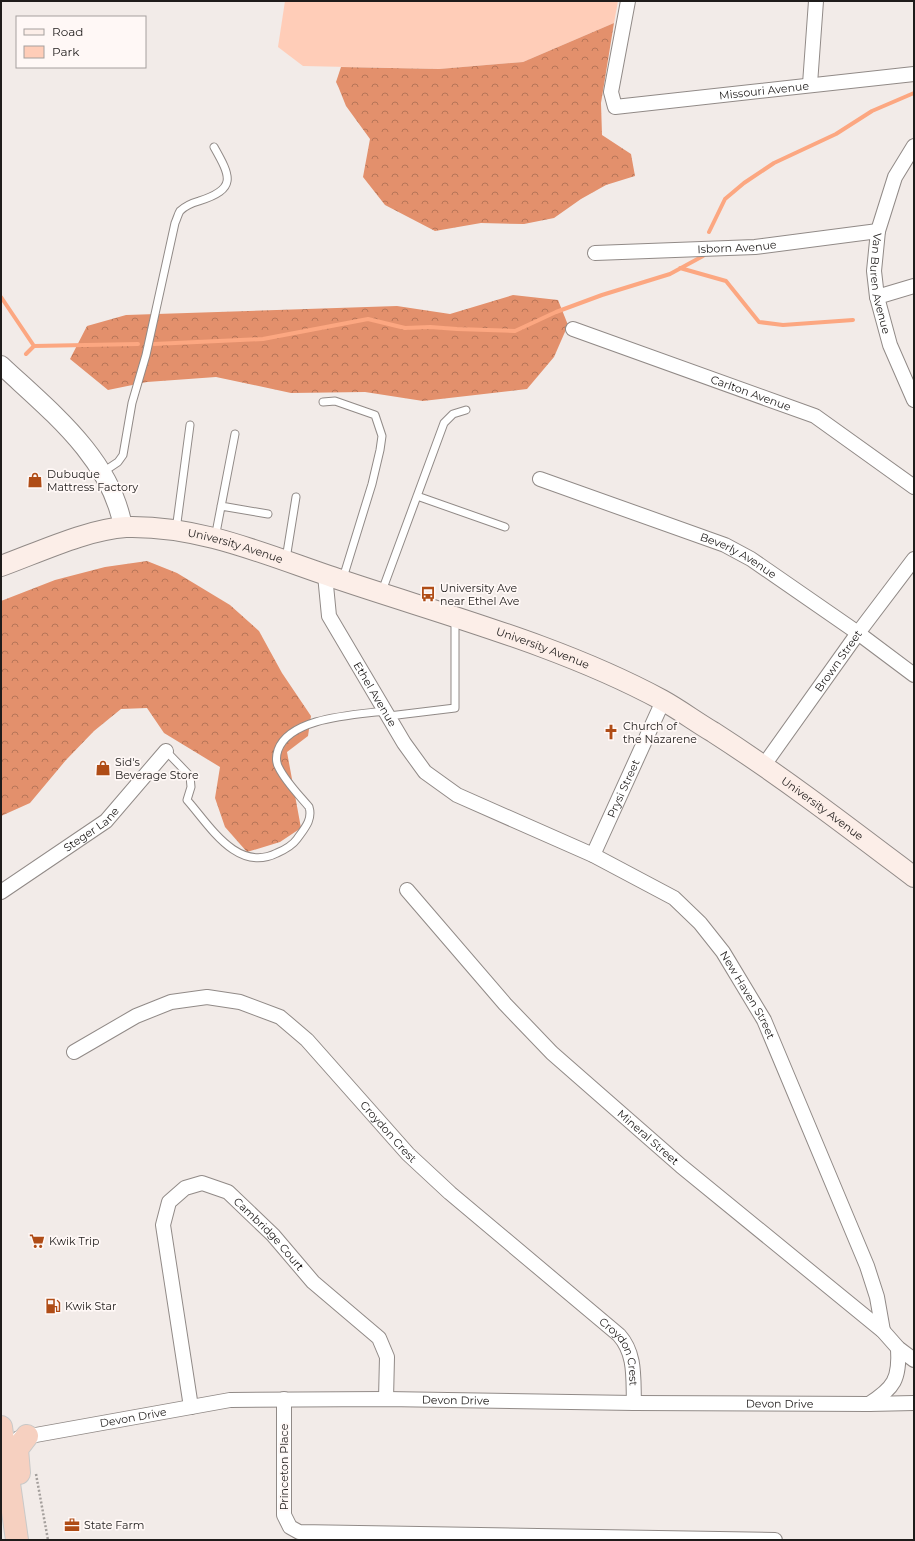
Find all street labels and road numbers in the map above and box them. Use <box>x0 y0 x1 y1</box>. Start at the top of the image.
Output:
street label: Missouri Avenue <box>718 79 810 102</box>
street label: Van Buren Avenue <box>867 232 894 336</box>
street label: Isborn Avenue <box>697 237 778 256</box>
street label: Carlton Avenue <box>709 372 793 414</box>
street label: University Avenue <box>187 525 285 566</box>
street label: Beverly Avenue <box>698 530 780 582</box>
street label: University Avenue <box>494 624 592 672</box>
street label: Brown Street <box>811 627 865 694</box>
street label: Ethel Avenue <box>351 659 400 730</box>
street label: Prysi Street <box>604 757 643 820</box>
street label: University Avenue <box>779 774 867 843</box>
street label: Steger Lane <box>61 804 122 855</box>
street label: New Haven Street <box>717 948 778 1042</box>
street label: Croydon Crest <box>357 1098 420 1166</box>
street label: Mineral Street <box>614 1106 682 1168</box>
street label: Cambridge Court <box>231 1194 307 1274</box>
street label: Croydon Crest <box>596 1314 641 1387</box>
street label: Devon Drive <box>422 1393 490 1408</box>
street label: Devon Drive <box>746 1396 814 1411</box>
street label: Devon Drive <box>99 1405 168 1430</box>
street label: Princeton Place <box>277 1423 291 1510</box>

